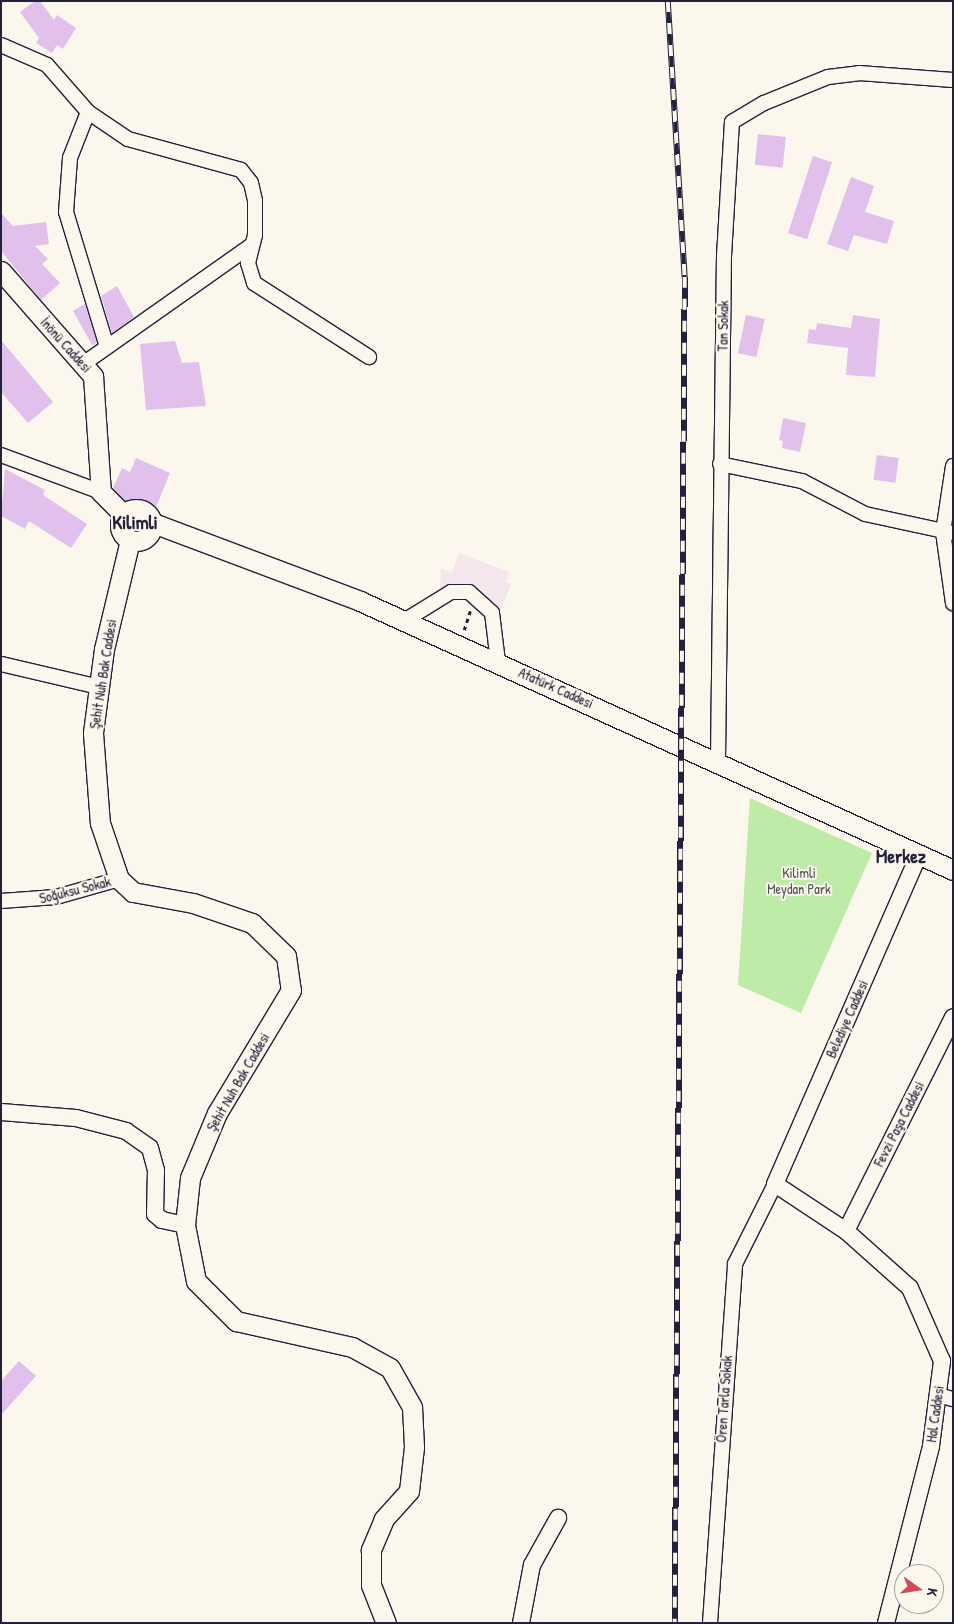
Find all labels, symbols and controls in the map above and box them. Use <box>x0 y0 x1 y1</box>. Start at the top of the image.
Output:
street label: Tan Sokak <box>714 300 732 352</box>
street label: İnönü Caddesi <box>37 314 95 376</box>
district label: Kilimli <box>112 512 158 534</box>
street label: Şehit Nuh Bak Caddesi <box>86 618 120 730</box>
street label: Atatürk Caddesi <box>516 664 596 712</box>
district label: Merkez <box>876 846 926 868</box>
park label: Kilimli Meydan Park <box>767 865 831 898</box>
street label: Soğuksu Sokak <box>38 873 112 907</box>
street label: Belediye Caddesi <box>822 977 872 1061</box>
street label: Şehit Nuh Bak Caddesi <box>203 1030 273 1134</box>
street label: Fevzi Paşa Caddesi <box>870 1079 928 1169</box>
street label: Ören Tarla Sokak <box>713 1355 735 1443</box>
street label: Hal Caddesi <box>923 1385 947 1443</box>
north arrow <box>894 1564 944 1614</box>
text: K <box>923 1587 943 1598</box>

